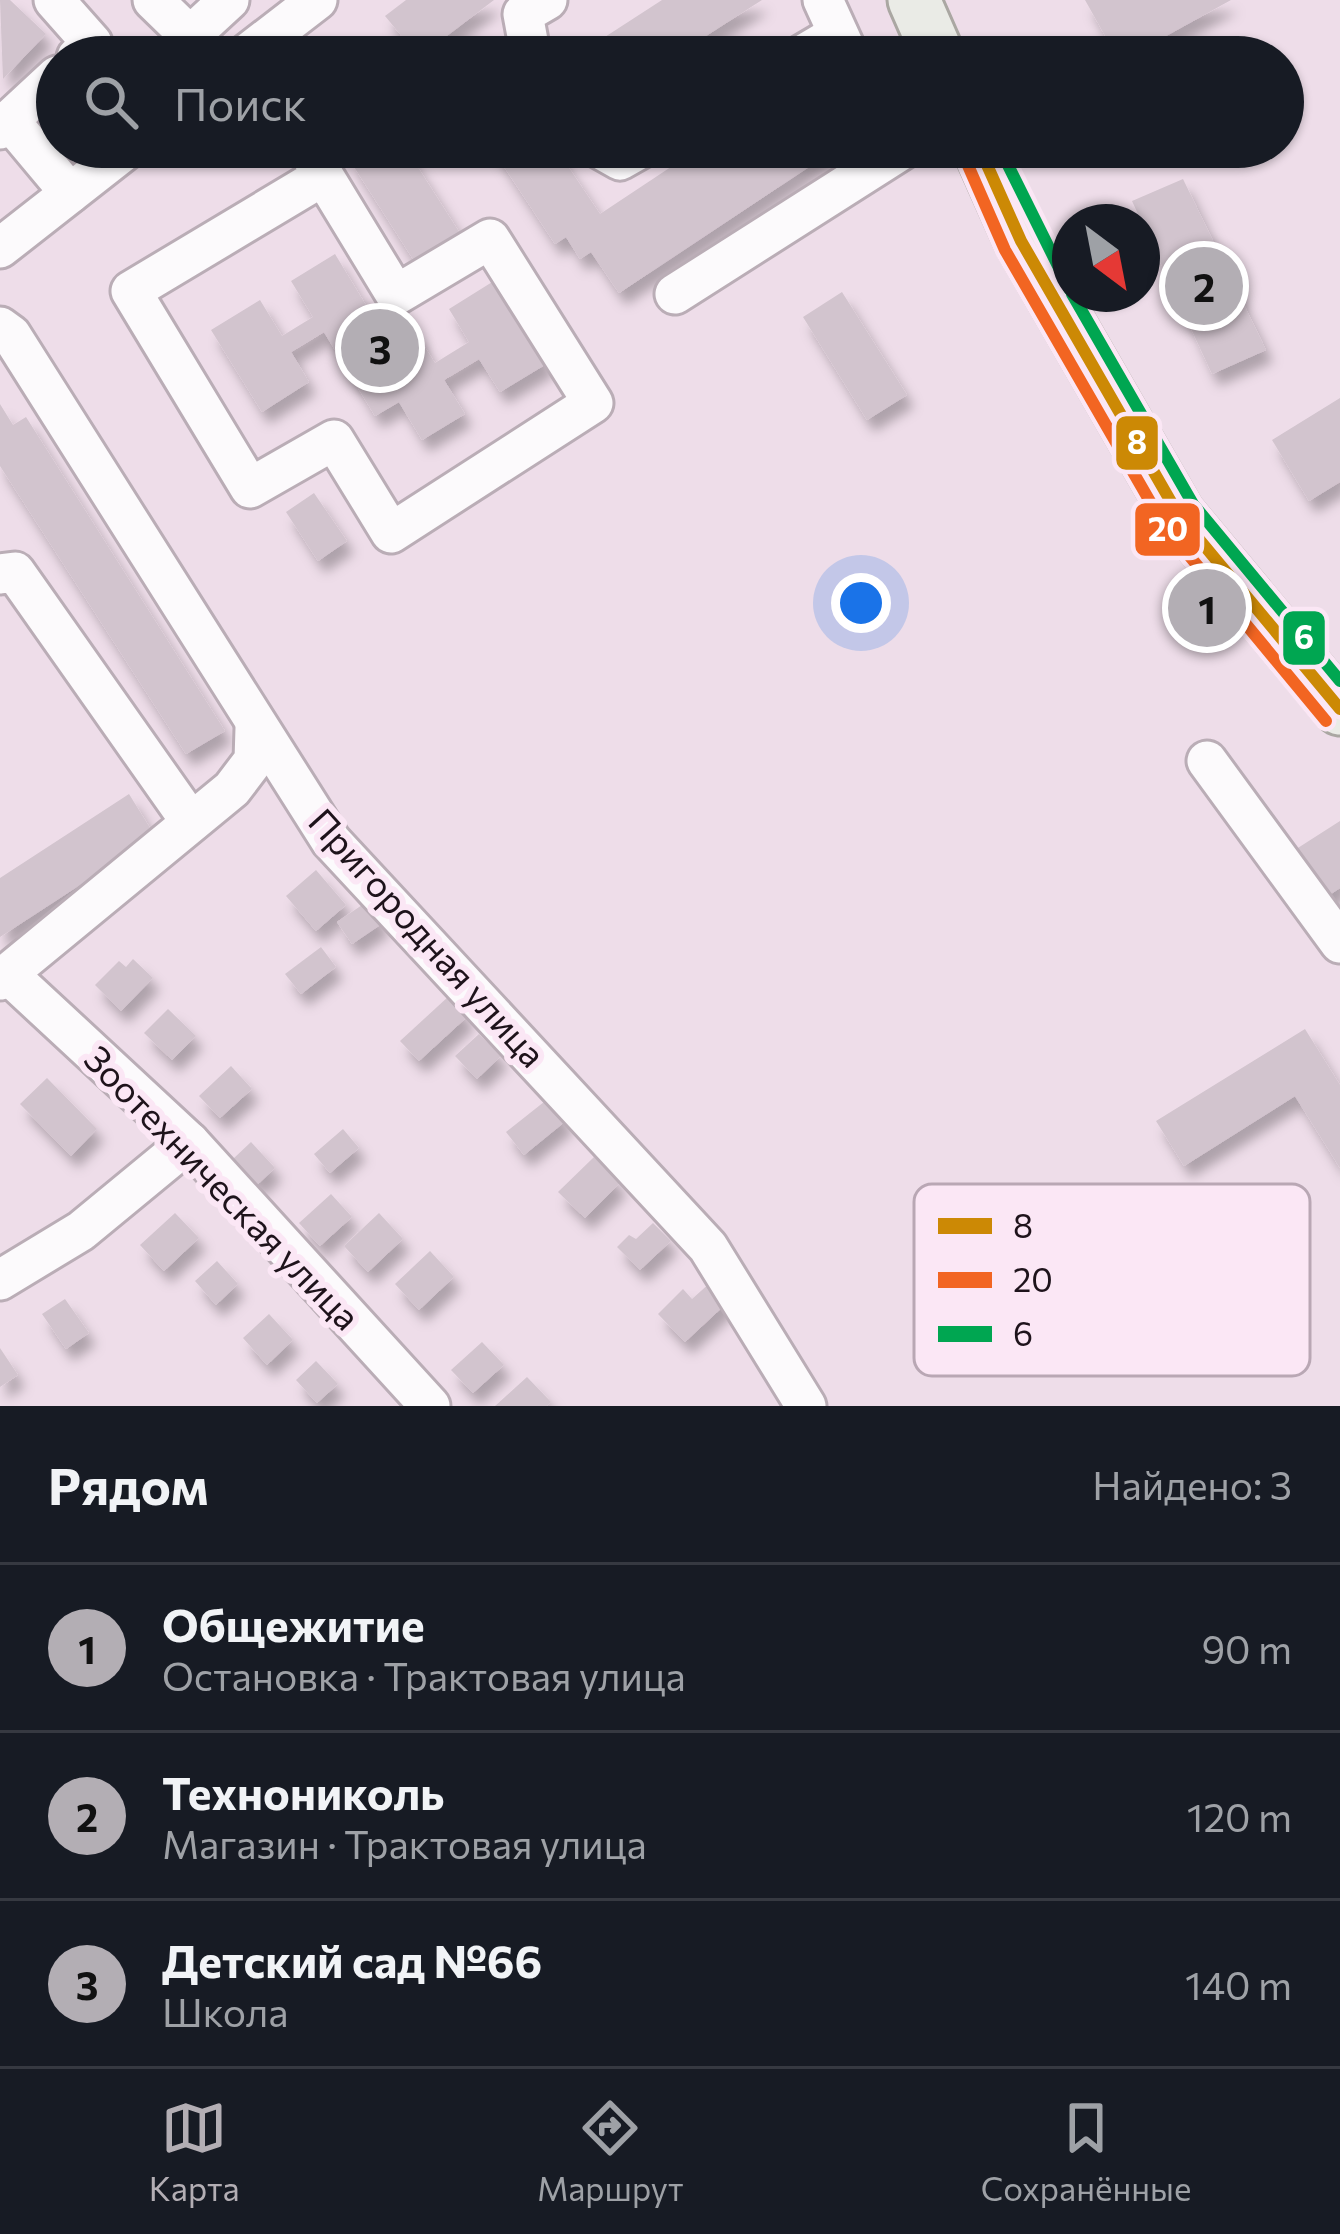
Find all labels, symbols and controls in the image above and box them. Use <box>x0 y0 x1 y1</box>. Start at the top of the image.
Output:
search box <box>36 36 1304 168</box>
icon: search <box>78 69 144 135</box>
text: Поиск <box>174 75 307 130</box>
north arrow <box>1052 204 1160 312</box>
pin: 2 <box>1165 241 1243 331</box>
pin: 3 <box>341 303 419 393</box>
line badge: 8 <box>1114 414 1160 472</box>
text: 8 <box>1127 420 1147 461</box>
line badge: 20 <box>1133 501 1202 558</box>
text: 20 <box>1148 507 1188 548</box>
pin: 1 <box>1168 563 1246 653</box>
your location <box>831 573 891 633</box>
line badge: 6 <box>1281 609 1327 667</box>
text: 6 <box>1294 615 1314 656</box>
street label: Пригородная улица <box>301 798 556 1075</box>
street label: Зоотехническая улица <box>77 1036 370 1338</box>
legend <box>914 1184 1310 1376</box>
text: 8 <box>1013 1204 1033 1245</box>
text: 20 <box>1013 1258 1053 1299</box>
text: 6 <box>1013 1312 1033 1353</box>
text: Рядом <box>48 1453 209 1516</box>
text: Найдено: 3 <box>1092 1460 1292 1508</box>
text: Общежитие <box>162 1596 425 1651</box>
text: 1 <box>78 1624 96 1672</box>
text: 90 m <box>1201 1624 1292 1672</box>
text: Остановка · Трактовая улица <box>162 1651 686 1699</box>
text: Технониколь <box>162 1764 444 1819</box>
text: 2 <box>76 1792 98 1840</box>
text: 120 m <box>1187 1792 1292 1840</box>
text: Магазин · Трактовая улица <box>162 1819 647 1867</box>
text: Детский сад №66 <box>162 1932 542 1987</box>
text: 3 <box>76 1960 98 2008</box>
text: 140 m <box>1185 1960 1292 2008</box>
text: Школа <box>162 1987 289 2035</box>
tab: Карта <box>149 2095 240 2208</box>
tab: Маршрут <box>537 2095 683 2208</box>
tab: Сохранённые <box>981 2095 1191 2208</box>

